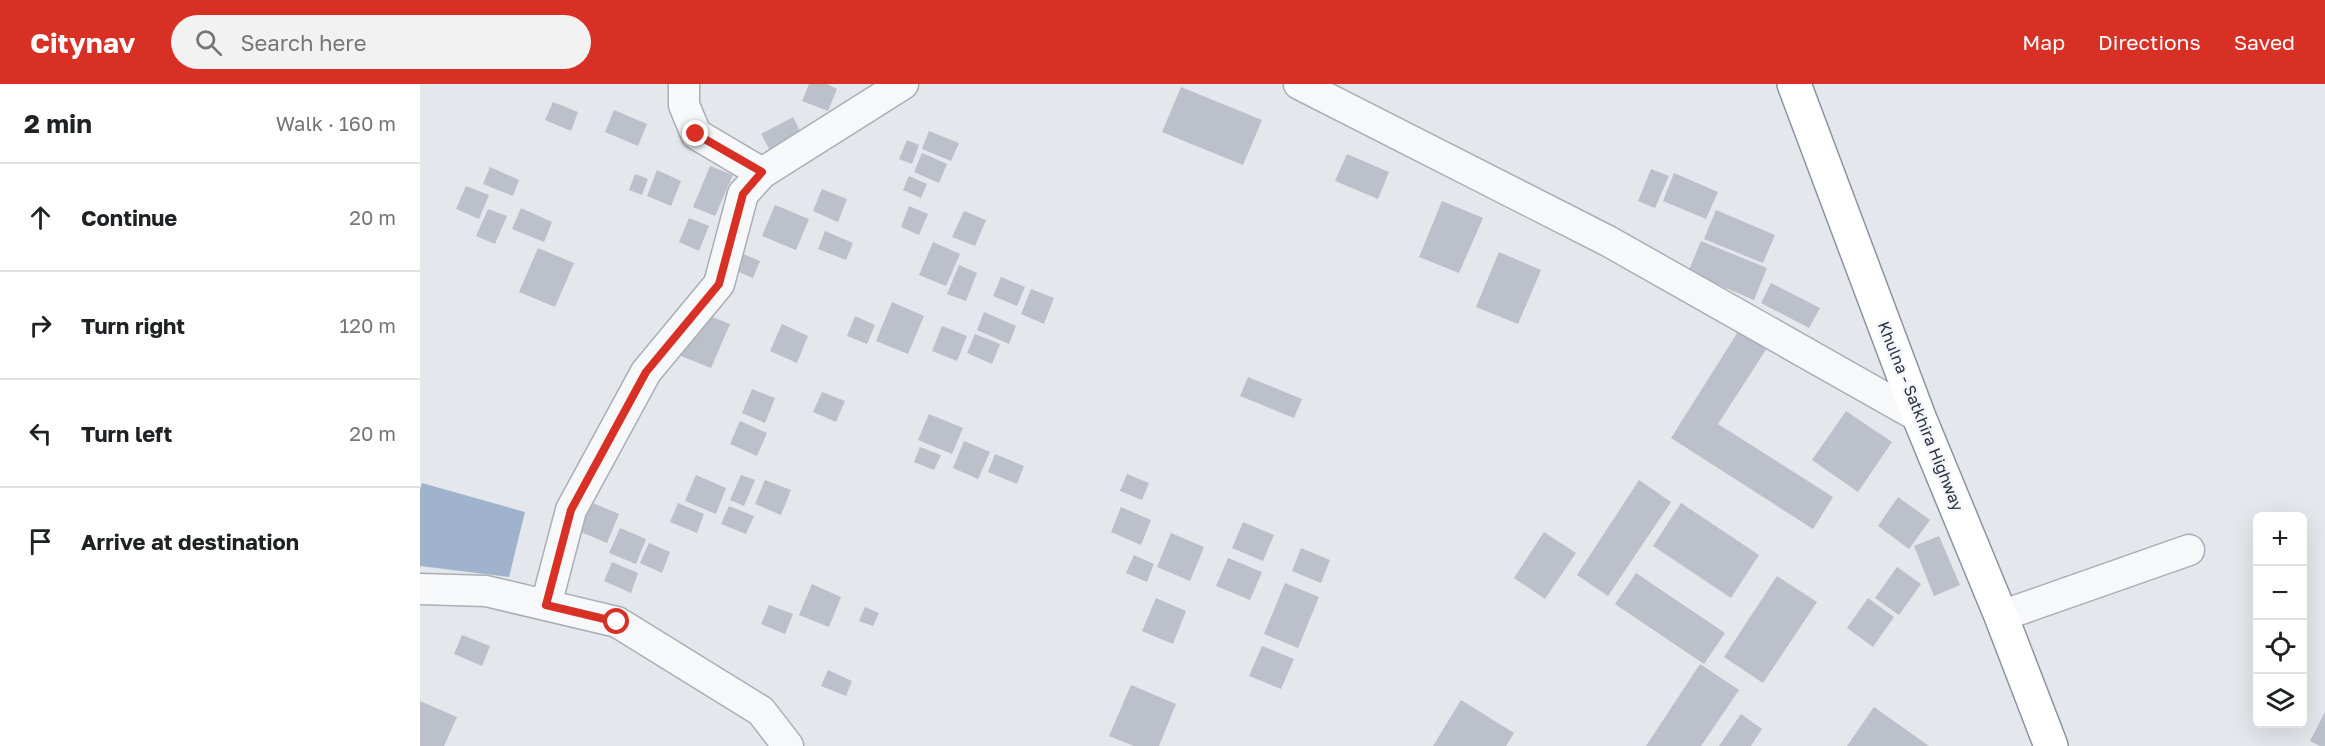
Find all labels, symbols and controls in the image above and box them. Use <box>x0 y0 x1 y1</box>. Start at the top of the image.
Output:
search box <box>171 15 591 69</box>
text: Citynav <box>30 26 135 59</box>
icon: search <box>192 26 225 59</box>
text: Search here <box>240 29 366 56</box>
text: Map <box>2022 29 2065 55</box>
text: Directions <box>2098 29 2201 55</box>
text: Saved <box>2234 29 2295 55</box>
text: 2 min <box>24 108 92 139</box>
text: Walk · 160 m <box>276 111 396 135</box>
route end <box>682 120 708 146</box>
icon: ahead <box>24 201 57 234</box>
text: Continue <box>81 204 177 231</box>
text: 20 m <box>349 205 396 229</box>
icon: right <box>24 309 57 342</box>
text: Turn right <box>81 312 185 339</box>
text: 120 m <box>340 313 396 337</box>
street label: Khulna - Satkhira Highway <box>1874 318 1968 514</box>
icon: left <box>24 417 57 450</box>
text: Turn left <box>81 420 172 447</box>
text: 20 m <box>349 421 396 445</box>
map controls <box>2253 512 2307 728</box>
button: + <box>2253 512 2307 566</box>
icon: arrive <box>24 525 57 558</box>
text: Arrive at destination <box>81 528 299 555</box>
button: − <box>2253 566 2307 620</box>
route start <box>603 608 629 634</box>
button: locate <box>2253 620 2307 674</box>
button: layers <box>2253 674 2307 728</box>

